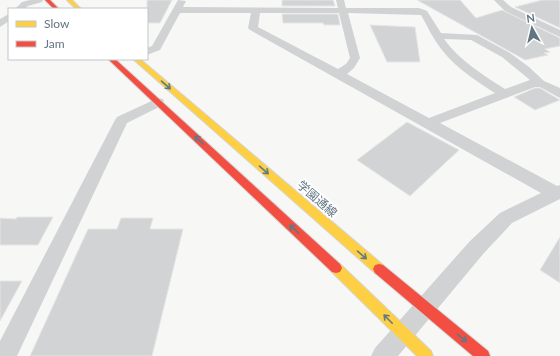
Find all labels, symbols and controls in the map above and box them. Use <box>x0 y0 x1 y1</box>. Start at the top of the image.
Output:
legend <box>8 8 148 60</box>
north arrow <box>512 8 552 48</box>
text: N <box>525 11 536 25</box>
text: Slow <box>44 16 70 31</box>
text: Jam <box>44 36 65 51</box>
one-way arrow <box>161 80 171 89</box>
one-way arrow <box>194 135 204 145</box>
one-way arrow <box>259 165 269 174</box>
street label: 学園通線 <box>294 177 340 220</box>
one-way arrow <box>289 224 299 234</box>
one-way arrow <box>357 250 368 259</box>
one-way arrow <box>383 314 393 324</box>
one-way arrow <box>457 334 467 343</box>

